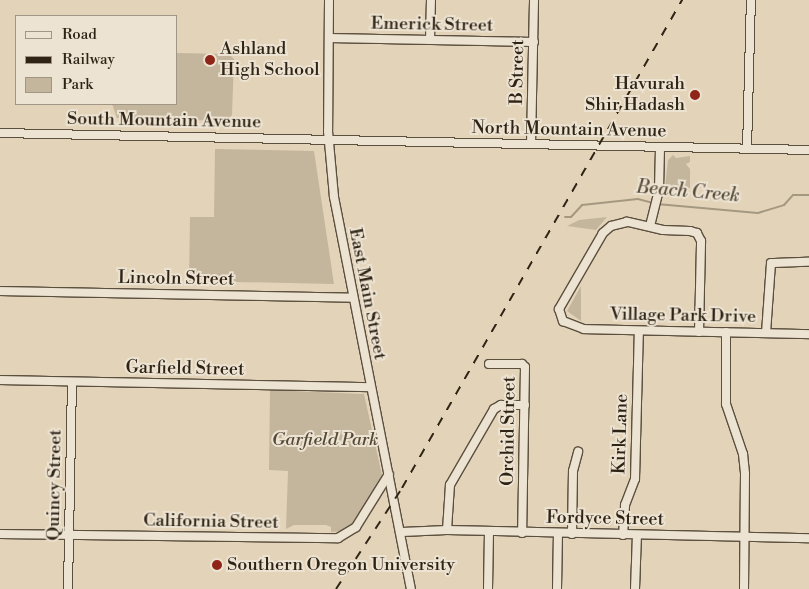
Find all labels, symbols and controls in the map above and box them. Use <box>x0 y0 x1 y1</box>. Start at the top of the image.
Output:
street label: Emerick Street <box>371 13 493 37</box>
legend <box>15 15 178 105</box>
text: Road <box>62 25 97 44</box>
place label: Ashland High School <box>220 39 320 82</box>
street label: B Street <box>507 39 529 105</box>
text: Railway <box>62 50 115 69</box>
marker: Ashland High School <box>204 54 216 66</box>
place label: Havurah Shir Hadash <box>585 74 685 116</box>
text: Park <box>62 75 93 94</box>
marker: Havurah Shir Hadash <box>689 89 701 101</box>
street label: South Mountain Avenue <box>67 109 261 133</box>
street label: North Mountain Avenue <box>471 117 667 143</box>
water label: Beach Creek <box>635 176 741 208</box>
street label: East Main Street <box>344 226 390 362</box>
street label: Lincoln Street <box>118 267 234 291</box>
street label: Village Park Drive <box>610 304 756 328</box>
street label: Garfield Street <box>125 357 245 381</box>
street label: Orchid Street <box>497 376 521 486</box>
street label: Kirk Lane <box>609 393 633 475</box>
street label: Quincy Street <box>43 429 67 541</box>
park label: Garfield Park <box>272 429 378 451</box>
street label: Fordyce Street <box>546 507 664 531</box>
street label: California Street <box>143 510 279 534</box>
place label: Southern Oregon University <box>227 554 455 576</box>
marker: Southern Oregon University <box>211 559 223 571</box>

